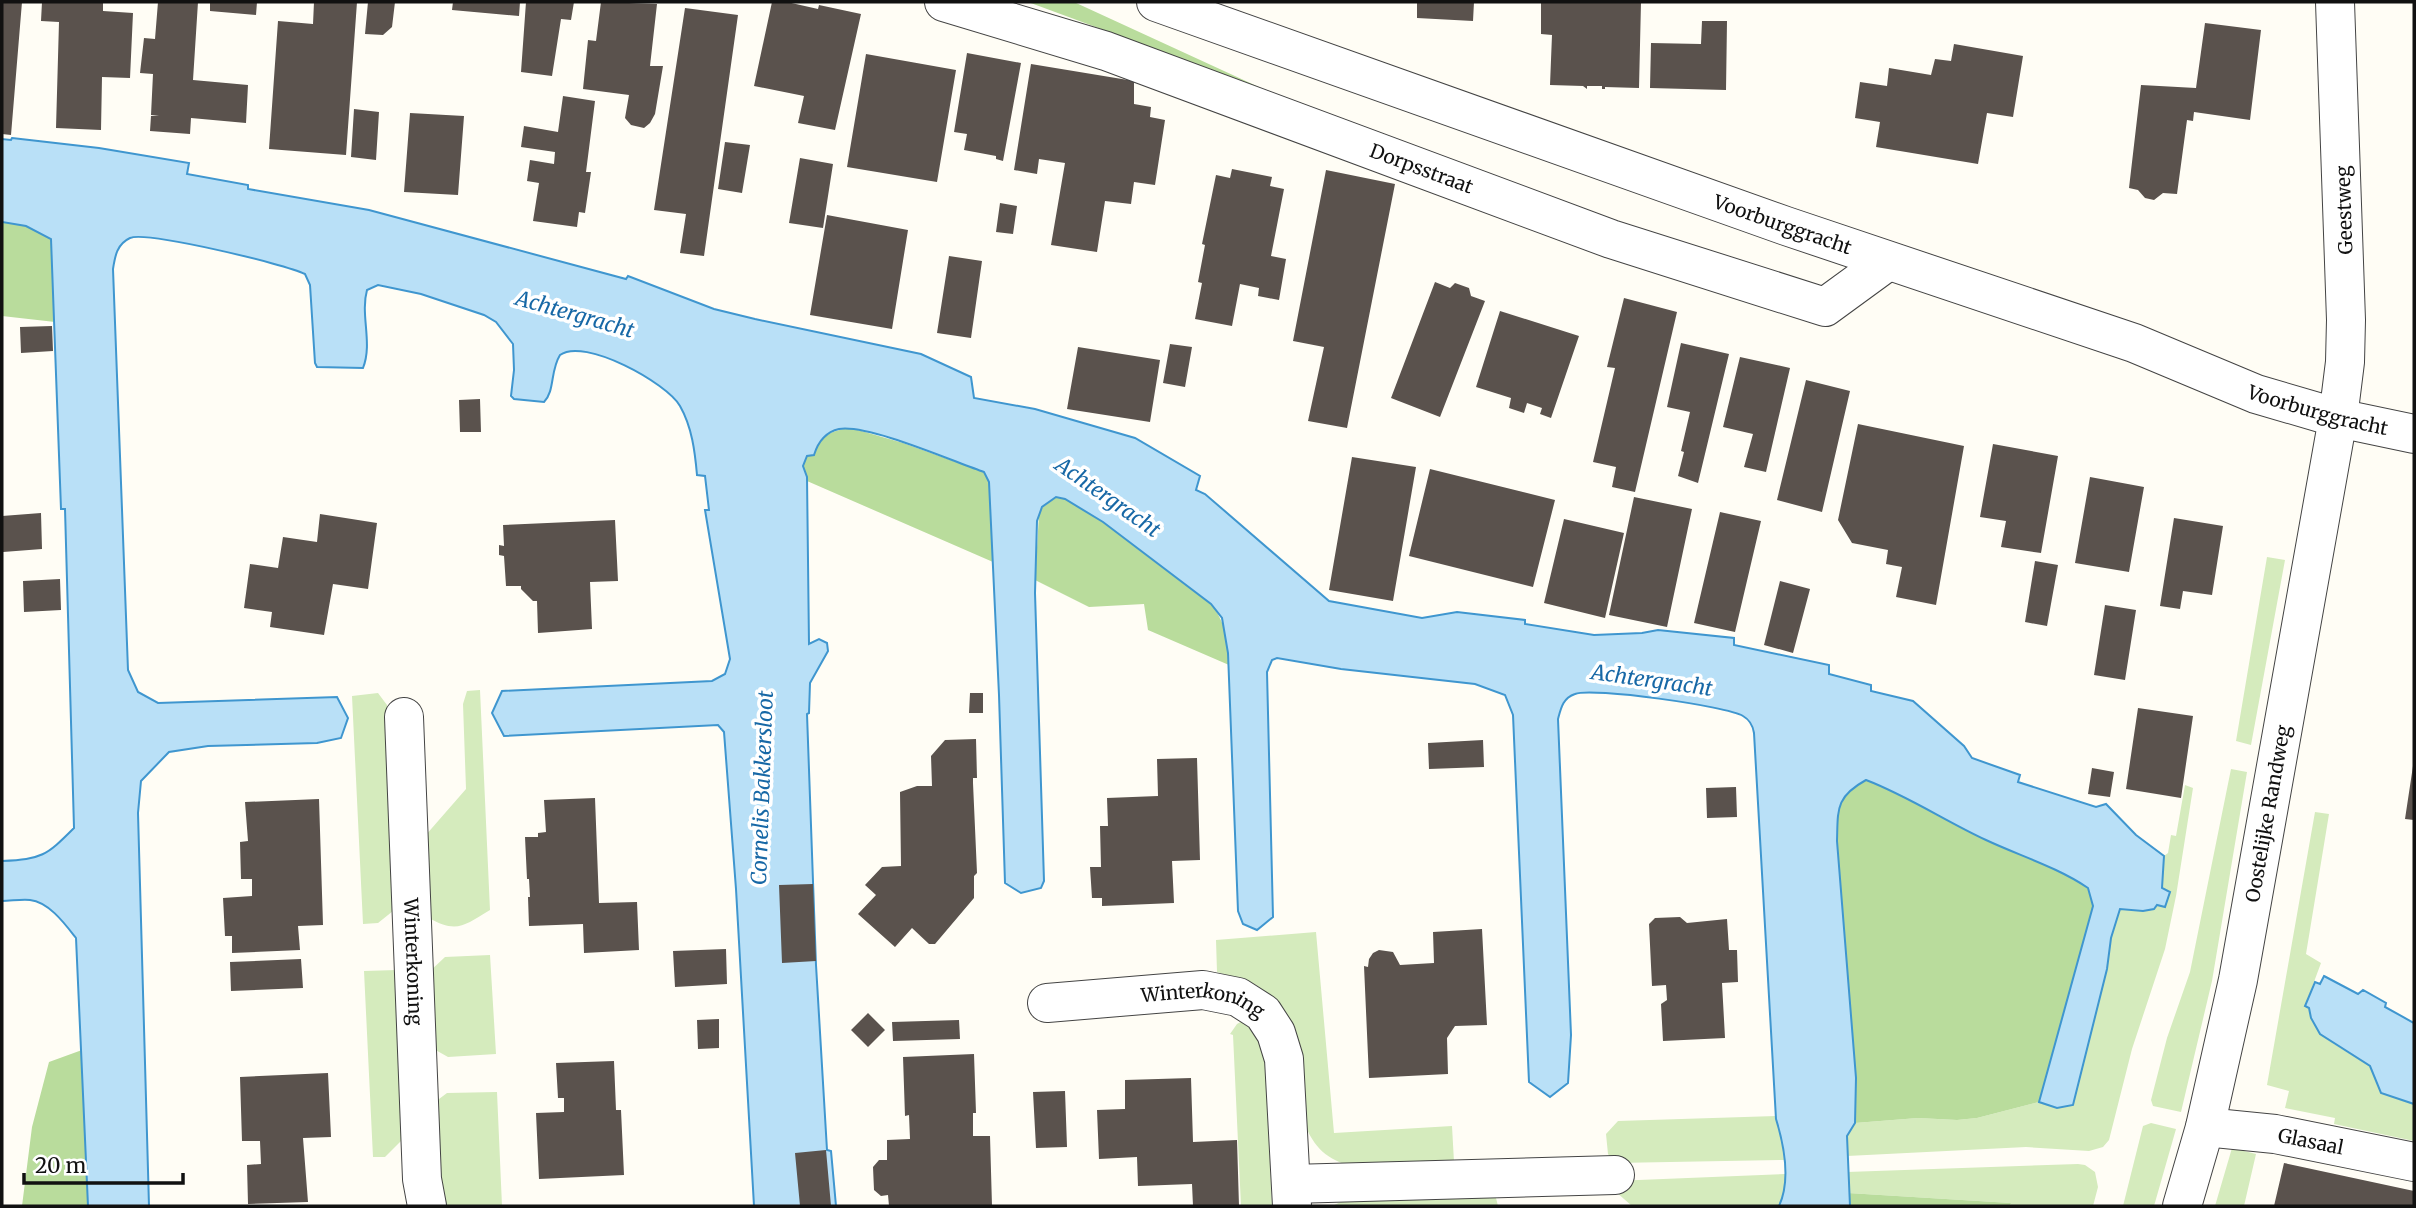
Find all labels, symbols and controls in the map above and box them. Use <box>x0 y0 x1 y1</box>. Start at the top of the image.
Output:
street label: Dorpsstraat <box>1367 138 1477 199</box>
street label: Geestweg <box>2330 165 2358 255</box>
street label: Voorburggracht <box>1709 189 1855 259</box>
water label: Achtergracht <box>511 284 638 344</box>
street label: Voorburggracht <box>2243 379 2391 440</box>
water label: Achtergracht <box>1049 450 1166 543</box>
water label: Achtergracht <box>1588 658 1715 702</box>
water label: Cornelis Bakkersloot <box>745 690 779 886</box>
street label: Oostelijke Randweg <box>2240 723 2295 904</box>
street label: Winterkoning <box>399 897 428 1027</box>
street label: Winterkoning <box>1139 978 1270 1023</box>
street label: Glasaal <box>2276 1123 2346 1160</box>
scale bar <box>24 1142 184 1186</box>
text: 20 m <box>35 1152 87 1179</box>

